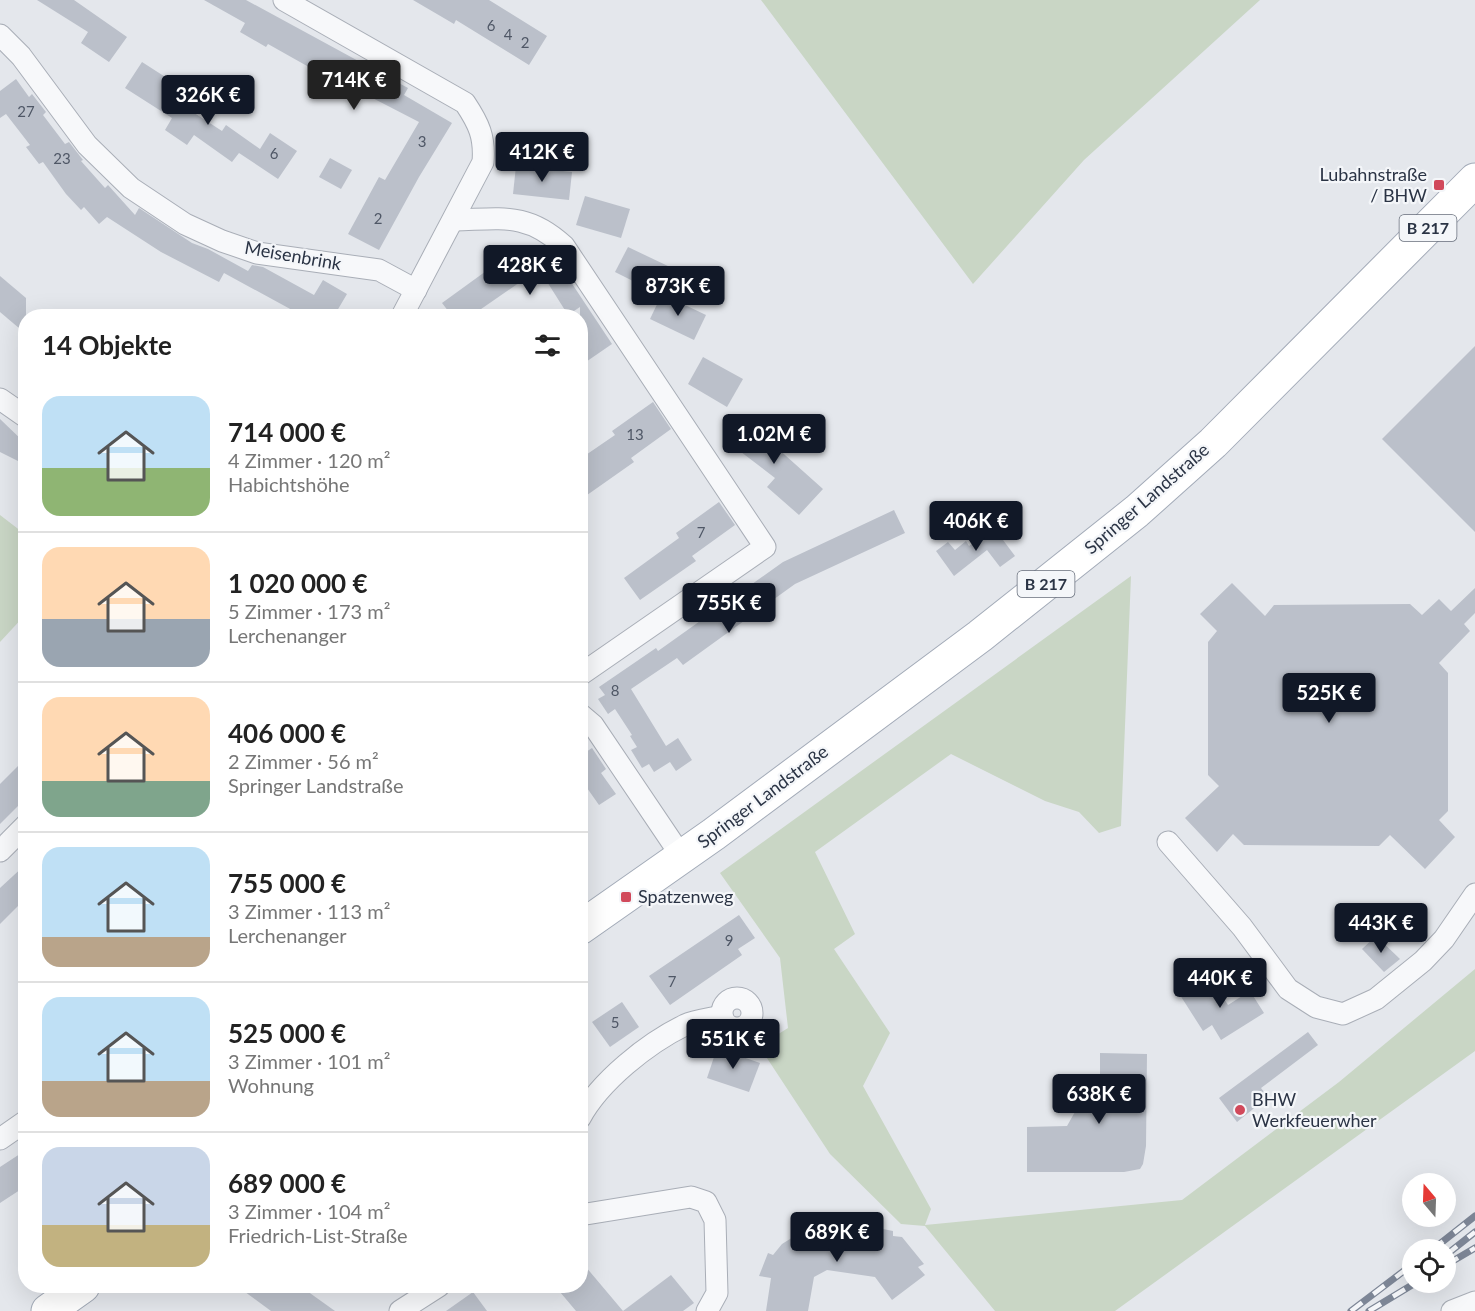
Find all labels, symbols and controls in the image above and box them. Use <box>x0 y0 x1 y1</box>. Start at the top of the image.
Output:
house number: 6 <box>487 16 496 34</box>
house number: 4 <box>504 25 513 43</box>
house number: 2 <box>521 33 529 51</box>
pin: 714K € <box>305 60 403 111</box>
text: 714K € <box>322 67 386 91</box>
pin: 326K € <box>159 75 257 126</box>
text: 326K € <box>176 82 240 106</box>
house number: 27 <box>17 102 35 120</box>
house number: 3 <box>418 132 426 150</box>
pin: 412K € <box>493 132 591 183</box>
text: 412K € <box>510 139 574 163</box>
house number: 6 <box>270 144 279 162</box>
house number: 23 <box>53 149 71 167</box>
place label: Lubahnstraße / BHW <box>1320 163 1427 206</box>
marker: Lubahnstraße / BHW <box>1432 178 1446 192</box>
house number: 2 <box>374 209 382 227</box>
road number: B 217 <box>1400 215 1456 241</box>
street label: Meisenbrink <box>243 236 344 274</box>
pin: 428K € <box>481 245 579 296</box>
text: 428K € <box>498 252 562 276</box>
pin: 873K € <box>629 266 727 317</box>
text: 873K € <box>646 273 710 297</box>
text: 14 Objekte <box>42 329 172 361</box>
icon: filters <box>531 329 564 362</box>
pin: 1.02M € <box>719 414 829 465</box>
text: 714 000 € <box>228 416 346 448</box>
icon: home <box>90 420 162 492</box>
text: 1.02M € <box>737 421 811 445</box>
house number: 13 <box>626 425 644 443</box>
street label: Springer Landstraße <box>1080 438 1213 558</box>
text: 4 Zimmer · 120 m² <box>228 448 390 472</box>
text: Habichtshöhe <box>228 472 350 496</box>
pin: 406K € <box>927 501 1025 552</box>
text: 406K € <box>944 508 1008 532</box>
house number: 7 <box>697 523 706 541</box>
text: 1 020 000 € <box>228 567 368 599</box>
icon: home <box>90 571 162 643</box>
road number: B 217 <box>1018 571 1074 597</box>
pin: 755K € <box>680 583 778 634</box>
text: 755K € <box>697 590 761 614</box>
text: 5 Zimmer · 173 m² <box>228 599 390 623</box>
text: Lerchenanger <box>228 623 347 647</box>
pin: 525K € <box>1280 673 1378 724</box>
text: 525K € <box>1297 680 1361 704</box>
house number: 8 <box>611 681 619 699</box>
text: 406 000 € <box>228 717 346 749</box>
icon: home <box>90 721 162 793</box>
street label: Springer Landstraße <box>693 740 832 853</box>
text: 2 Zimmer · 56 m² <box>228 749 379 773</box>
text: Springer Landstraße <box>228 773 403 797</box>
text: 755 000 € <box>228 867 346 899</box>
icon: home <box>90 871 162 943</box>
place label: Spatzenweg <box>638 885 733 907</box>
marker: Spatzenweg <box>619 890 633 904</box>
text: 3 Zimmer · 113 m² <box>228 899 390 923</box>
pin: 443K € <box>1332 903 1430 954</box>
text: 443K € <box>1349 910 1413 934</box>
text: Lerchenanger <box>228 923 347 947</box>
house number: 9 <box>725 931 733 949</box>
pin: 440K € <box>1171 958 1269 1009</box>
text: 440K € <box>1188 965 1252 989</box>
house number: 7 <box>668 972 677 990</box>
house number: 5 <box>611 1013 619 1031</box>
text: 525 000 € <box>228 1017 346 1049</box>
pin: 551K € <box>684 1019 782 1070</box>
icon: home <box>90 1021 162 1093</box>
text: 551K € <box>701 1026 765 1050</box>
text: 3 Zimmer · 101 m² <box>228 1049 390 1073</box>
text: Wohnung <box>228 1073 314 1097</box>
pin: 638K € <box>1050 1074 1148 1125</box>
text: 638K € <box>1067 1081 1131 1105</box>
place label: BHW Werkfeuerwher <box>1252 1088 1377 1131</box>
marker: BHW Werkfeuerwher <box>1233 1103 1247 1117</box>
text: 689 000 € <box>228 1167 346 1199</box>
icon: home <box>90 1171 162 1243</box>
north arrow <box>1402 1173 1456 1227</box>
map controls <box>1402 1173 1456 1293</box>
text: 3 Zimmer · 104 m² <box>228 1199 390 1223</box>
pin: 689K € <box>788 1212 886 1263</box>
text: 689K € <box>805 1219 869 1243</box>
text: Friedrich-List-Straße <box>228 1223 408 1247</box>
button: locate <box>1402 1239 1456 1293</box>

